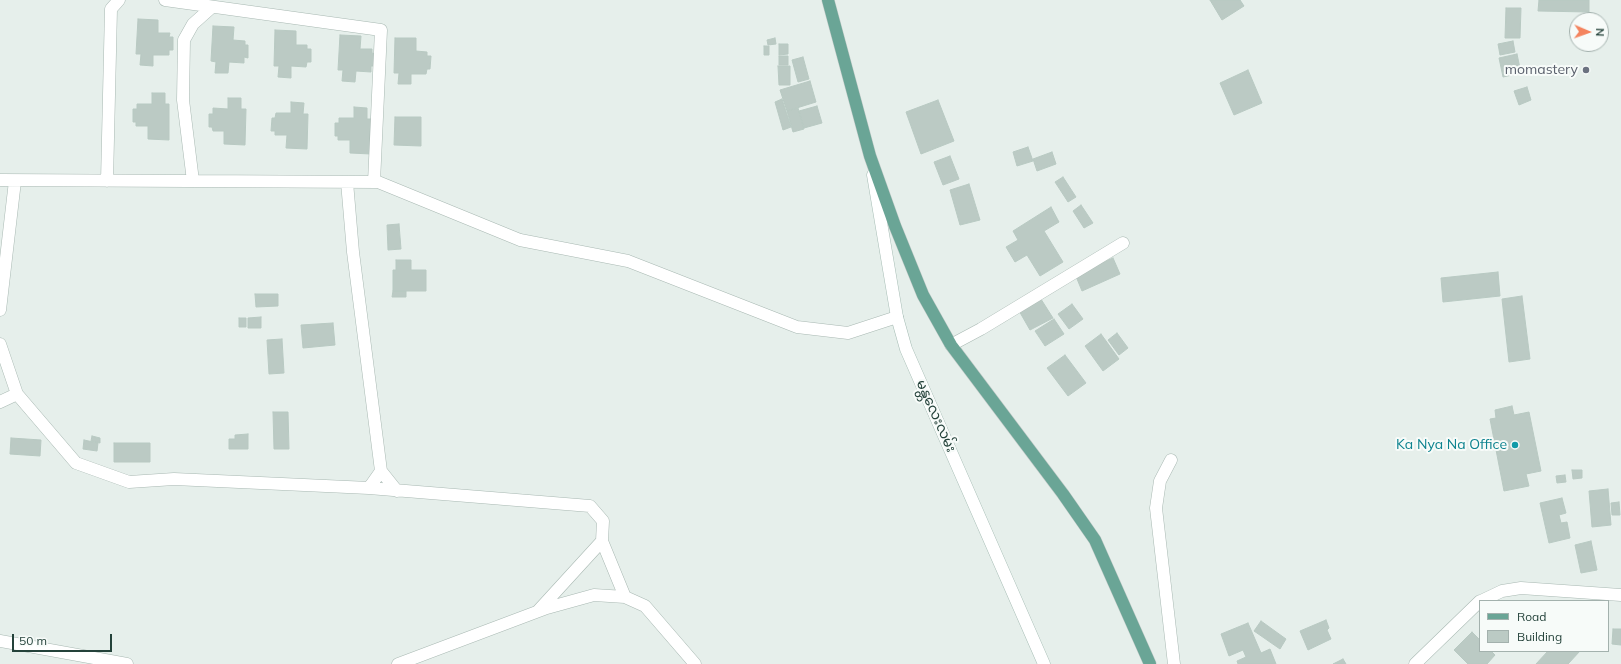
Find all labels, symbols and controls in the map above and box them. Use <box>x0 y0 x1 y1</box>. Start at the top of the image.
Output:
north arrow <box>1569 12 1609 52</box>
text: N <box>1593 28 1607 37</box>
place label: momastery <box>1505 62 1578 78</box>
marker: momastery <box>1581 65 1591 75</box>
street label: မန္တလေးလမ်း <box>913 377 959 455</box>
place label: Ka Nya Na Office <box>1396 437 1507 453</box>
marker: Ka Nya Na Office <box>1510 440 1520 450</box>
legend <box>1479 600 1609 652</box>
text: Road <box>1517 609 1546 624</box>
scale bar <box>14 626 114 652</box>
text: Building <box>1517 629 1562 644</box>
text: 50 m <box>19 633 47 648</box>

